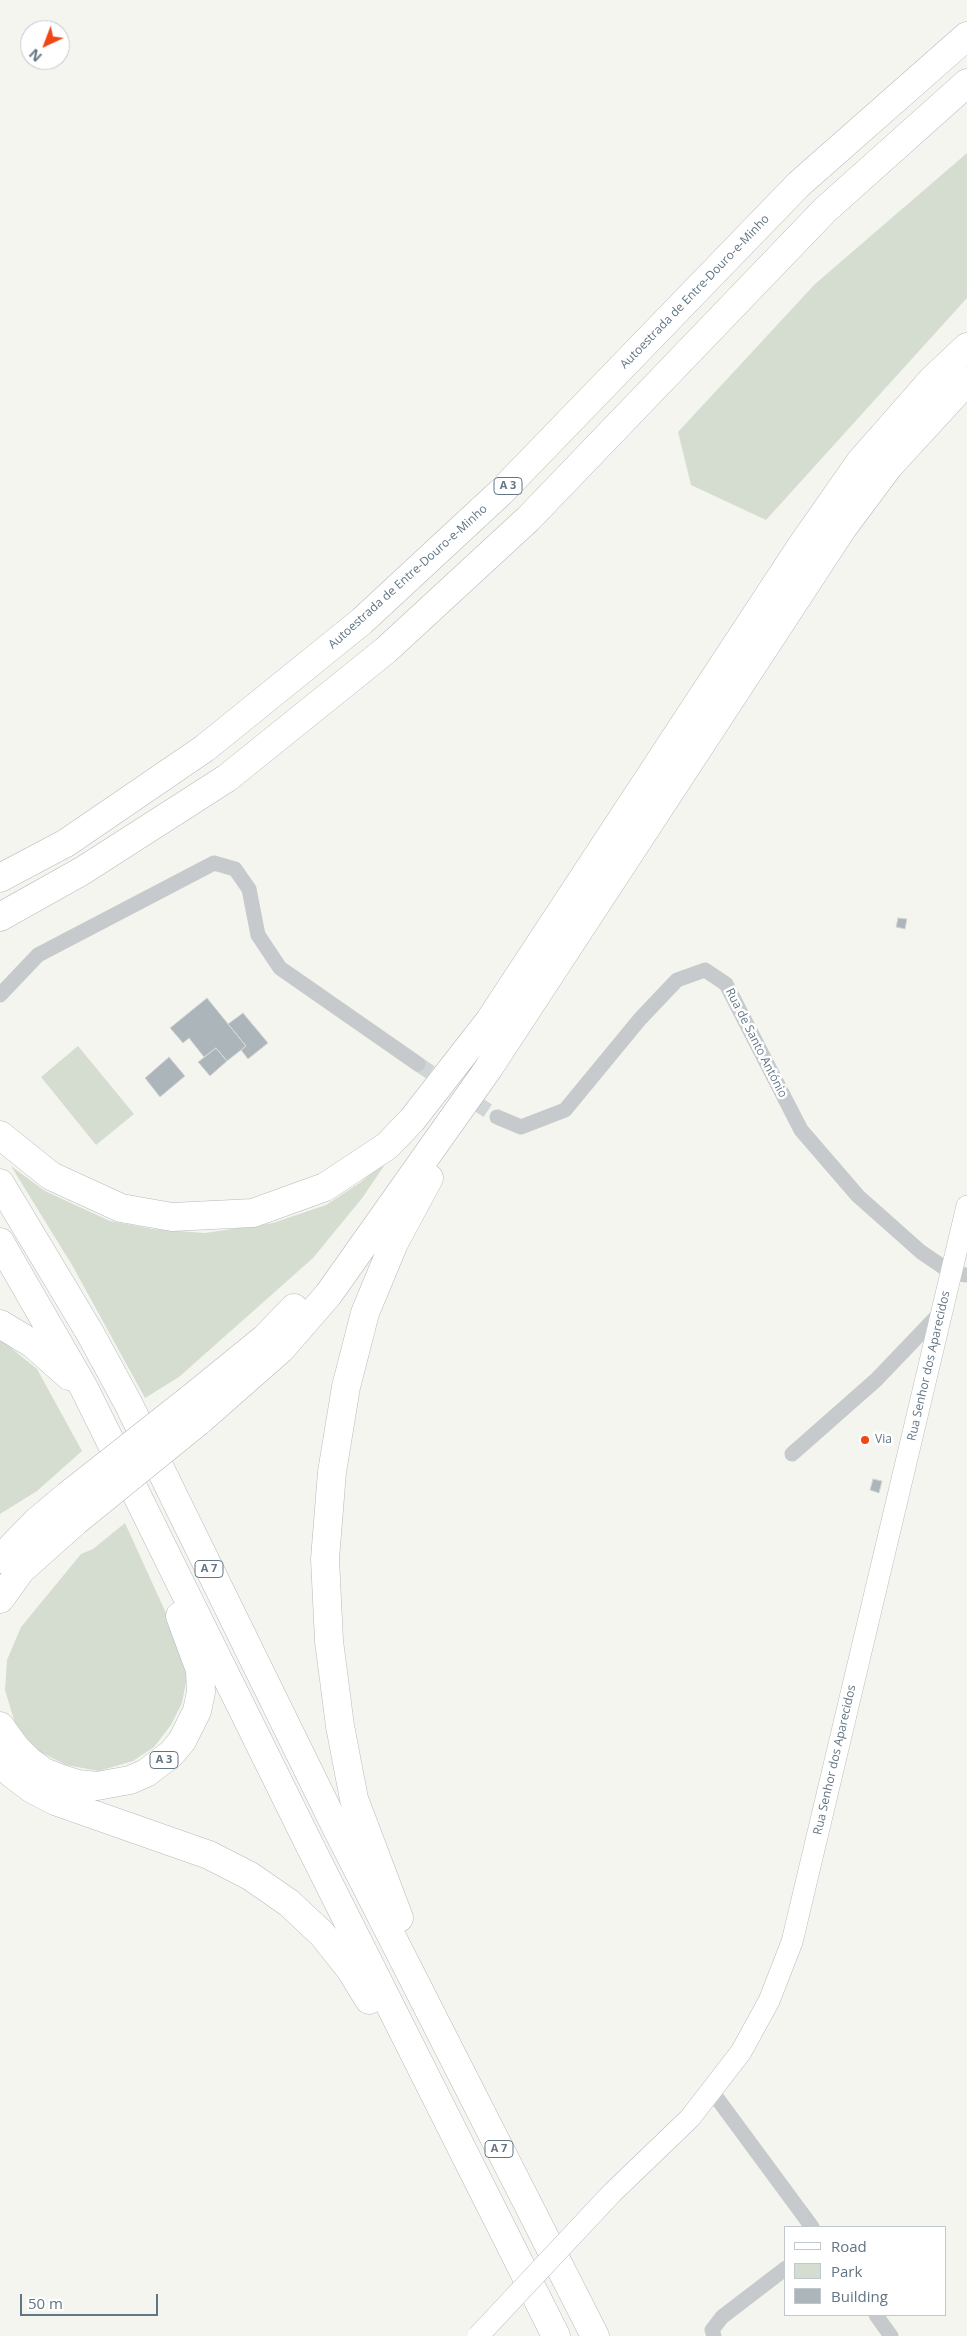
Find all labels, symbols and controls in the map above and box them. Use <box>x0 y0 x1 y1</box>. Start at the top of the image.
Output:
north arrow <box>20 20 70 70</box>
text: N <box>24 45 46 66</box>
street label: Autoestrada de Entre-Douro-e-Minho <box>617 212 773 372</box>
road number: A 3 <box>494 478 522 494</box>
street label: Autoestrada de Entre-Douro-e-Minho <box>326 502 490 652</box>
street label: Rua de Santo António <box>722 986 790 1100</box>
street label: Rua Senhor dos Aparecidos <box>905 1290 953 1442</box>
place label: Via <box>875 1433 892 1447</box>
marker: Via <box>859 1434 871 1446</box>
road number: A 7 <box>195 1560 223 1578</box>
street label: Rua Senhor dos Aparecidos <box>811 1684 859 1836</box>
road number: A 3 <box>150 1752 178 1768</box>
road number: A 7 <box>485 2140 513 2158</box>
legend <box>784 2226 947 2316</box>
text: Road <box>831 2236 867 2256</box>
text: Park <box>831 2261 862 2281</box>
scale bar <box>22 2284 160 2316</box>
text: Building <box>831 2286 888 2306</box>
text: 50 m <box>28 2293 63 2313</box>

